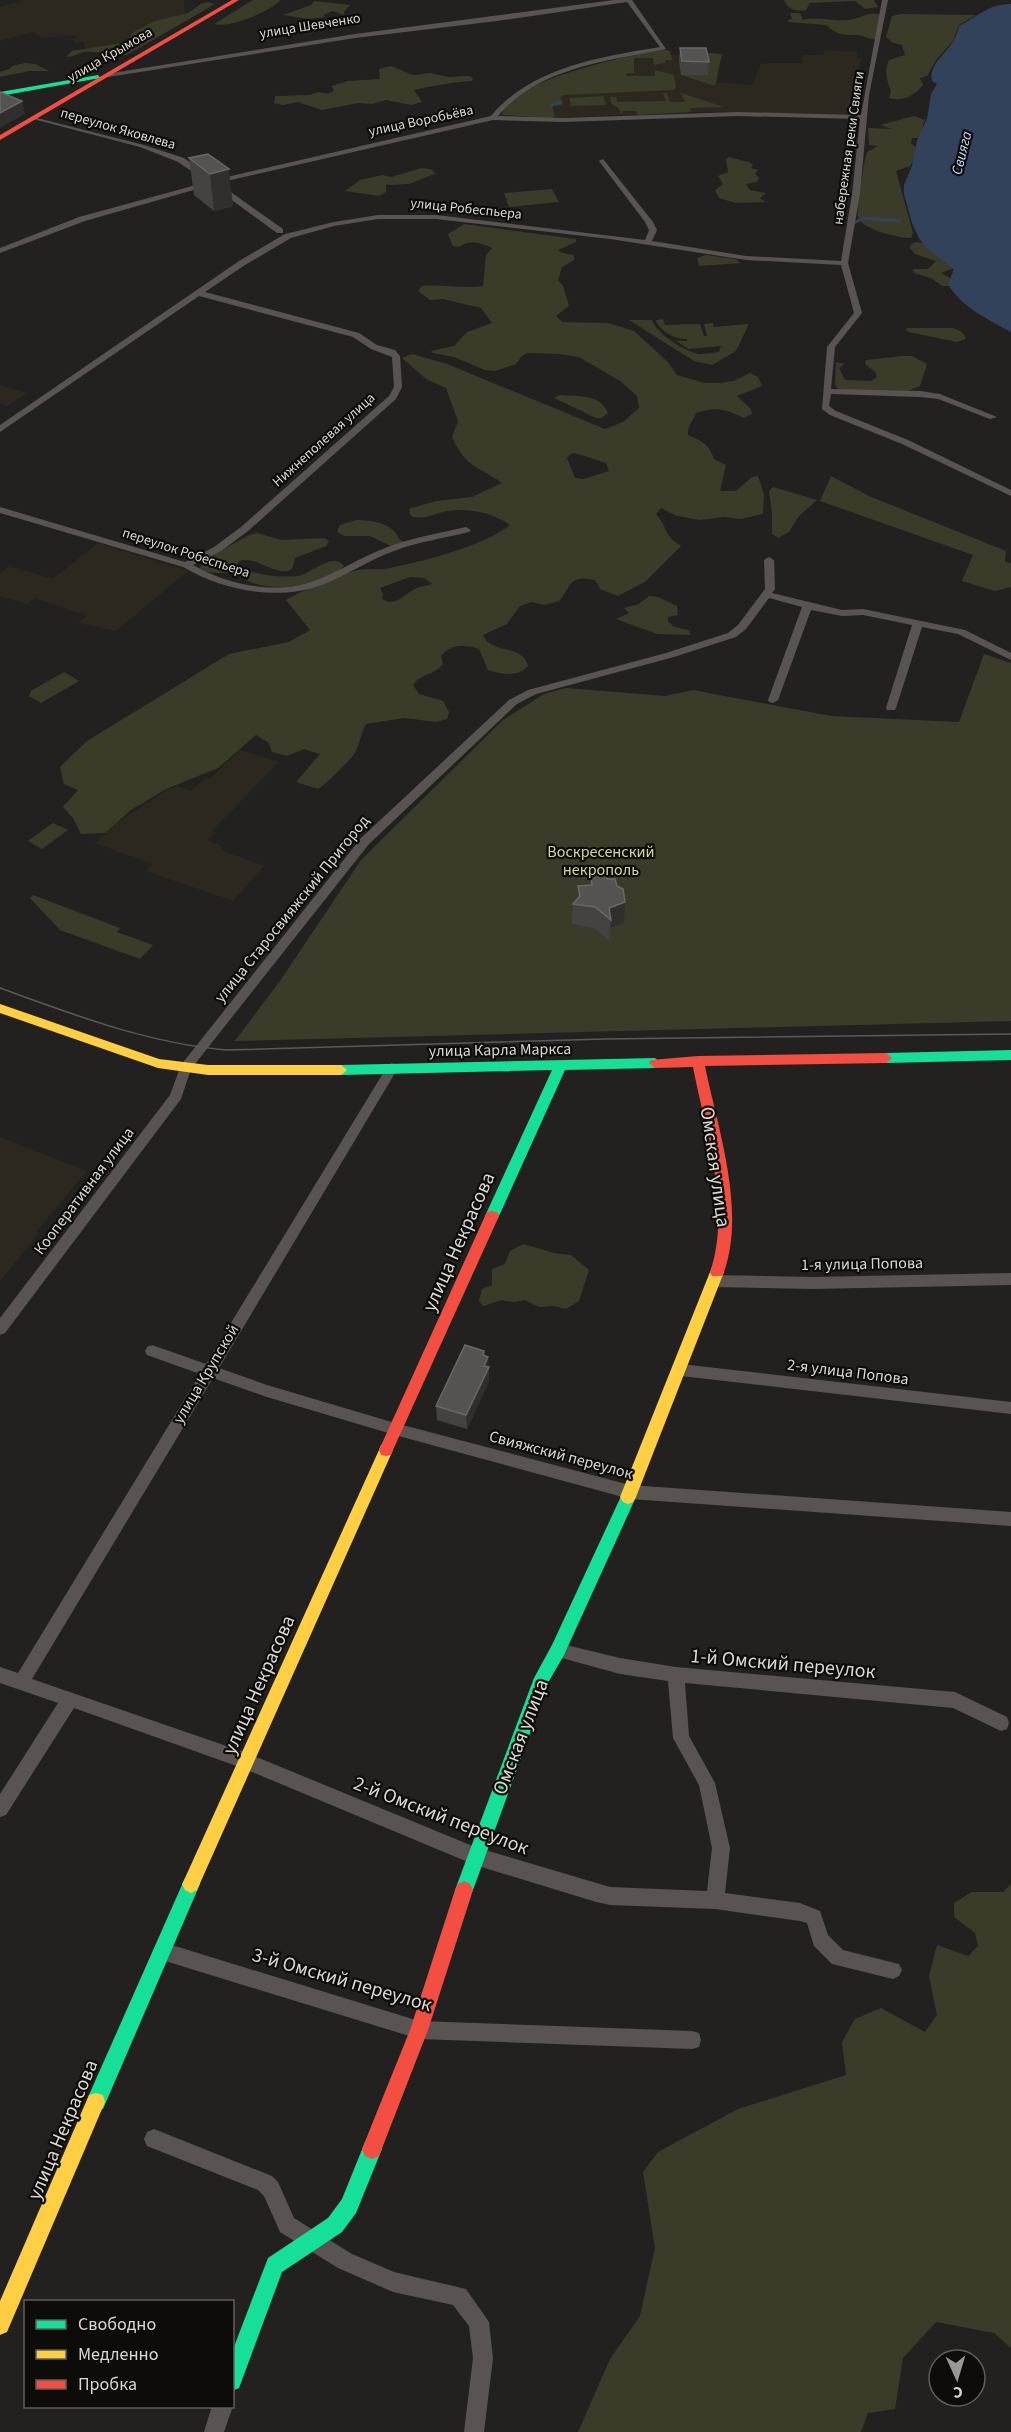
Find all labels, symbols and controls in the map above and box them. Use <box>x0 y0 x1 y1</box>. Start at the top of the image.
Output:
street label: улица Шевченко <box>258 8 362 44</box>
street label: улица Крымова <box>64 22 156 88</box>
street label: набережная реки Свияги <box>828 70 870 226</box>
street label: улица Воробьёва <box>367 100 475 142</box>
street label: переулок Яковлева <box>58 103 178 155</box>
water label: Свияга <box>946 129 978 177</box>
street label: улица Робеспьера <box>409 193 523 225</box>
street label: Нижнеполевая улица <box>268 388 380 492</box>
street label: переулок Робеспьера <box>120 523 252 583</box>
street label: улица Старосвияжский Пригород <box>209 810 375 1007</box>
park label: Воскресенский некрополь <box>547 841 655 881</box>
street label: улица Карла Маркса <box>429 1038 571 1062</box>
street label: Омская улица <box>693 1105 737 1229</box>
street label: Кооперативная улица <box>29 1123 139 1259</box>
street label: улица Некрасова <box>416 1168 502 1316</box>
street label: 1-я улица Попова <box>801 1252 923 1276</box>
street label: улица Крупской <box>168 1320 244 1428</box>
street label: 2-я улица Попова <box>786 1354 910 1390</box>
street label: Свияжский переулок <box>487 1425 635 1485</box>
street label: улица Некрасова <box>216 1611 302 1759</box>
street label: 1-й Омский переулок <box>689 1642 877 1686</box>
street label: Омская улица <box>486 1675 556 1799</box>
street label: 2-й Омский переулок <box>349 1770 533 1862</box>
street label: 3-й Омский переулок <box>249 1941 435 2019</box>
street label: улица Некрасова <box>21 2056 105 2204</box>
legend <box>24 2300 234 2408</box>
text: Свободно <box>78 2312 156 2337</box>
text: Медленно <box>78 2342 158 2367</box>
north arrow <box>927 2348 987 2408</box>
text: Пробка <box>78 2372 137 2397</box>
text: С <box>953 2381 963 2403</box>

